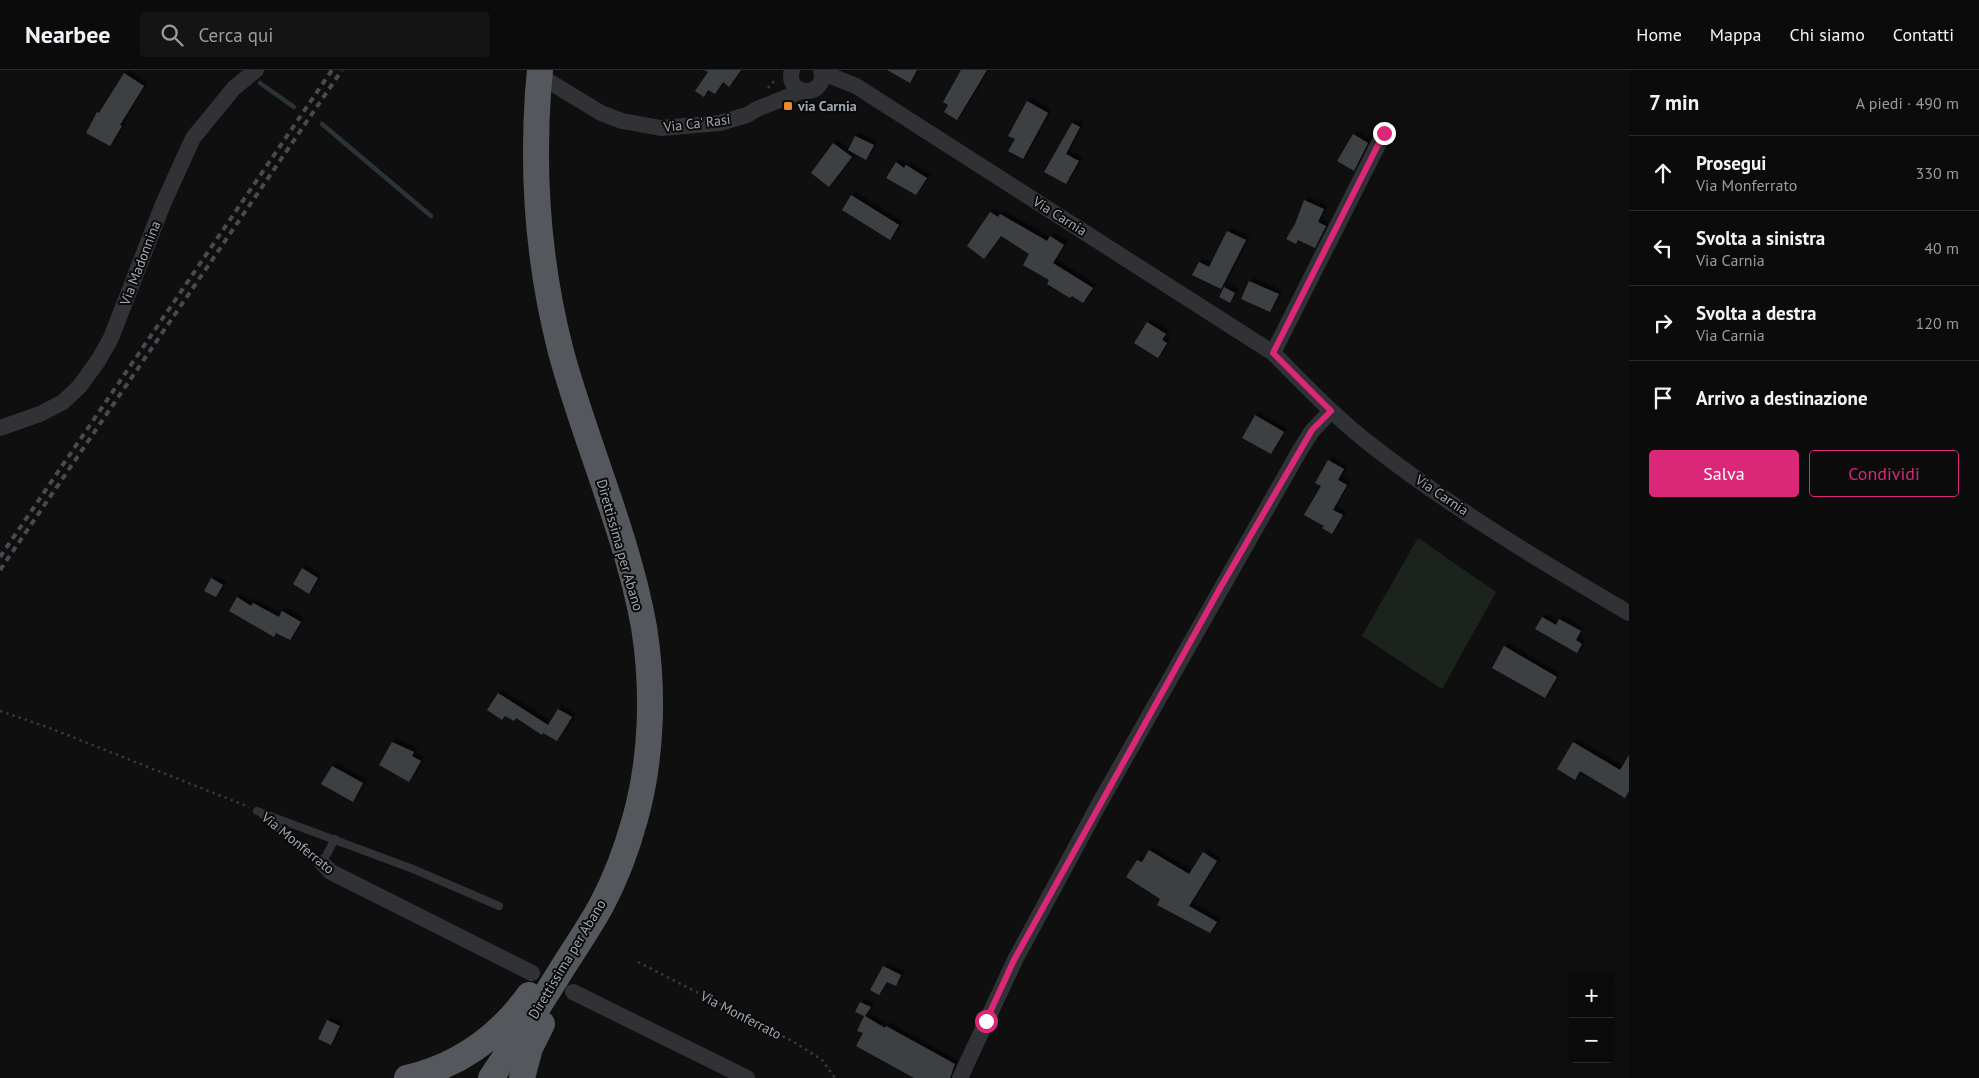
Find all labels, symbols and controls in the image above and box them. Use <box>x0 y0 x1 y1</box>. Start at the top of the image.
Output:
search box <box>140 12 490 57</box>
text: Nearbee <box>25 19 110 50</box>
icon: search <box>158 21 186 49</box>
text: Cerca qui <box>198 23 273 47</box>
text: Home <box>1636 23 1682 46</box>
text: Mappa <box>1710 23 1761 46</box>
text: Chi siamo <box>1789 23 1865 46</box>
text: Contatti <box>1893 23 1954 46</box>
text: 7 min <box>1649 89 1699 116</box>
text: A piedi · 490 m <box>1856 93 1959 113</box>
place label: via Carnia <box>797 97 857 115</box>
marker: via Carnia <box>782 100 794 112</box>
street label: Via Ca' Rasi <box>661 110 732 136</box>
route end <box>1373 122 1396 145</box>
text: Prosegui <box>1696 151 1766 175</box>
icon: ahead <box>1649 159 1677 187</box>
text: 330 m <box>1916 163 1959 183</box>
text: Via Monferrato <box>1696 175 1797 195</box>
street label: Via Carnia <box>1029 192 1090 240</box>
street label: Via Madonnina <box>115 218 164 309</box>
text: Svolta a sinistra <box>1696 226 1825 250</box>
icon: left <box>1649 234 1677 262</box>
text: 40 m <box>1924 238 1959 258</box>
text: Via Carnia <box>1696 250 1765 270</box>
text: Svolta a destra <box>1696 301 1817 325</box>
icon: right <box>1649 309 1677 337</box>
text: 120 m <box>1916 313 1959 333</box>
text: Via Carnia <box>1696 325 1765 345</box>
icon: arrive <box>1649 384 1677 412</box>
text: Arrivo a destinazione <box>1696 386 1868 410</box>
button: Salva <box>1649 450 1799 497</box>
button: Condividi <box>1809 450 1959 497</box>
street label: Via Carnia <box>1411 470 1472 519</box>
street label: Direttissima per Abano <box>593 477 647 613</box>
street label: Via Monferrato <box>257 807 338 878</box>
street label: Direttissima per Abano <box>524 896 610 1022</box>
map controls <box>1569 973 1614 1063</box>
button: + <box>1569 973 1614 1018</box>
street label: Via Monferrato <box>697 986 785 1043</box>
route start <box>975 1010 998 1033</box>
button: − <box>1569 1018 1614 1063</box>

